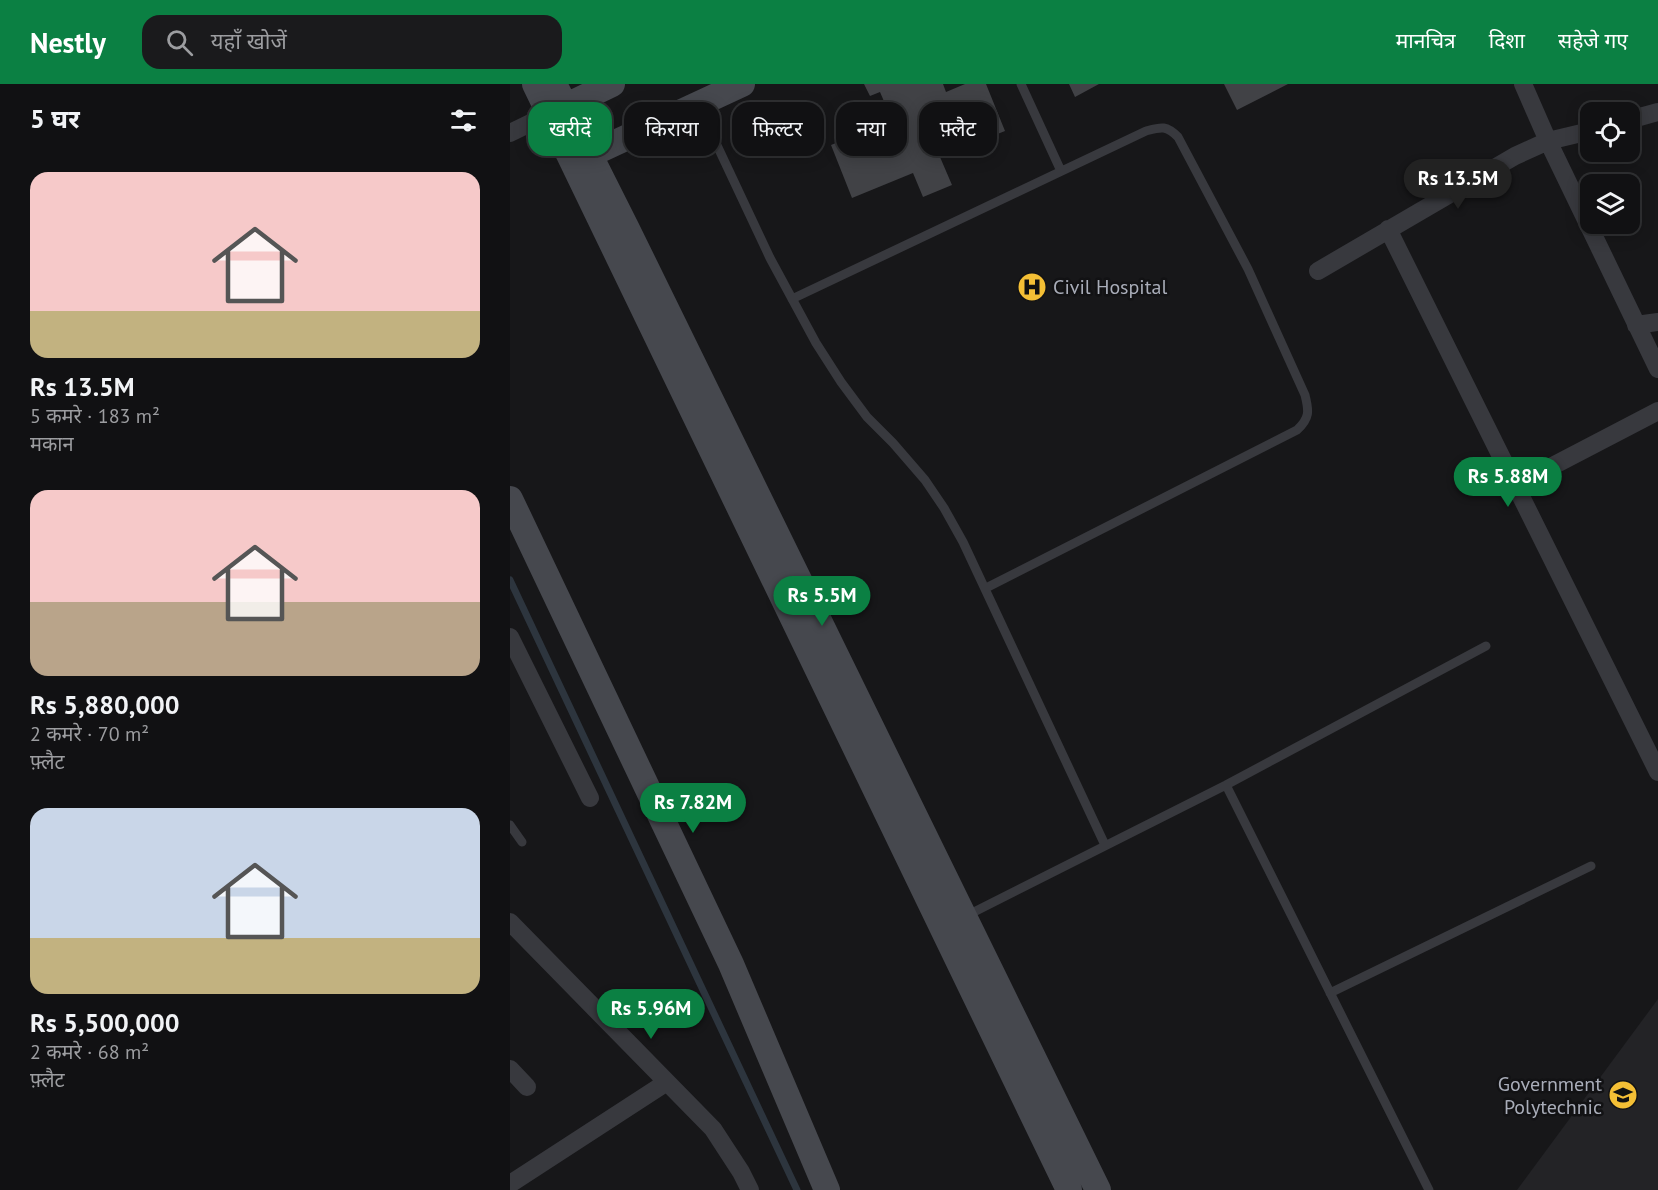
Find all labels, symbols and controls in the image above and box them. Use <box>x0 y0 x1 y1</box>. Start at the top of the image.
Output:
search box <box>142 15 562 69</box>
text: Nestly <box>30 24 106 61</box>
icon: search <box>163 26 196 59</box>
text: यहाँ खोजें <box>211 27 287 55</box>
text: मानचित्र <box>1396 27 1456 54</box>
text: दिशा <box>1489 27 1525 54</box>
text: सहेजे गए <box>1558 27 1628 54</box>
text: 5 घर <box>30 102 80 135</box>
chip: खरीदें <box>528 102 612 156</box>
chip: किराया <box>624 102 720 156</box>
chip: फ़िल्टर <box>732 102 824 156</box>
chip: नया <box>836 102 907 156</box>
chip: फ़्लैट <box>919 102 997 156</box>
map controls <box>1580 102 1640 234</box>
button: locate <box>1580 102 1640 162</box>
icon: filters <box>447 104 480 137</box>
pin: Rs 13.5M <box>1396 159 1520 210</box>
text: Rs 13.5M <box>1418 165 1498 191</box>
button: layers <box>1580 174 1640 234</box>
icon: home <box>201 211 309 319</box>
hospital icon: Civil Hospital <box>1016 271 1048 303</box>
place label: Civil Hospital <box>1053 274 1167 300</box>
text: Rs 13.5M <box>30 370 135 403</box>
text: 5 कमरे · 183 m² <box>30 403 160 429</box>
text: मकान <box>30 431 74 457</box>
pin: Rs 5.88M <box>1446 457 1570 508</box>
text: Rs 5.88M <box>1468 463 1548 489</box>
icon: home <box>201 529 309 637</box>
pin: Rs 5.5M <box>767 576 877 627</box>
text: Rs 5.5M <box>787 582 857 608</box>
text: Rs 5,880,000 <box>30 688 180 721</box>
text: 2 कमरे · 70 m² <box>30 721 149 747</box>
text: फ़्लैट <box>30 749 65 775</box>
pin: Rs 7.82M <box>631 783 755 834</box>
text: Rs 7.82M <box>654 789 732 815</box>
icon: home <box>201 847 309 955</box>
pin: Rs 5.96M <box>589 989 713 1040</box>
text: Rs 5.96M <box>611 995 691 1021</box>
text: Rs 5,500,000 <box>30 1006 180 1039</box>
text: 2 कमरे · 68 m² <box>30 1039 149 1065</box>
text: फ़्लैट <box>30 1067 65 1093</box>
place label: Government Polytechnic <box>1498 1071 1602 1120</box>
school or university icon: Government Polytechnic <box>1607 1079 1639 1111</box>

